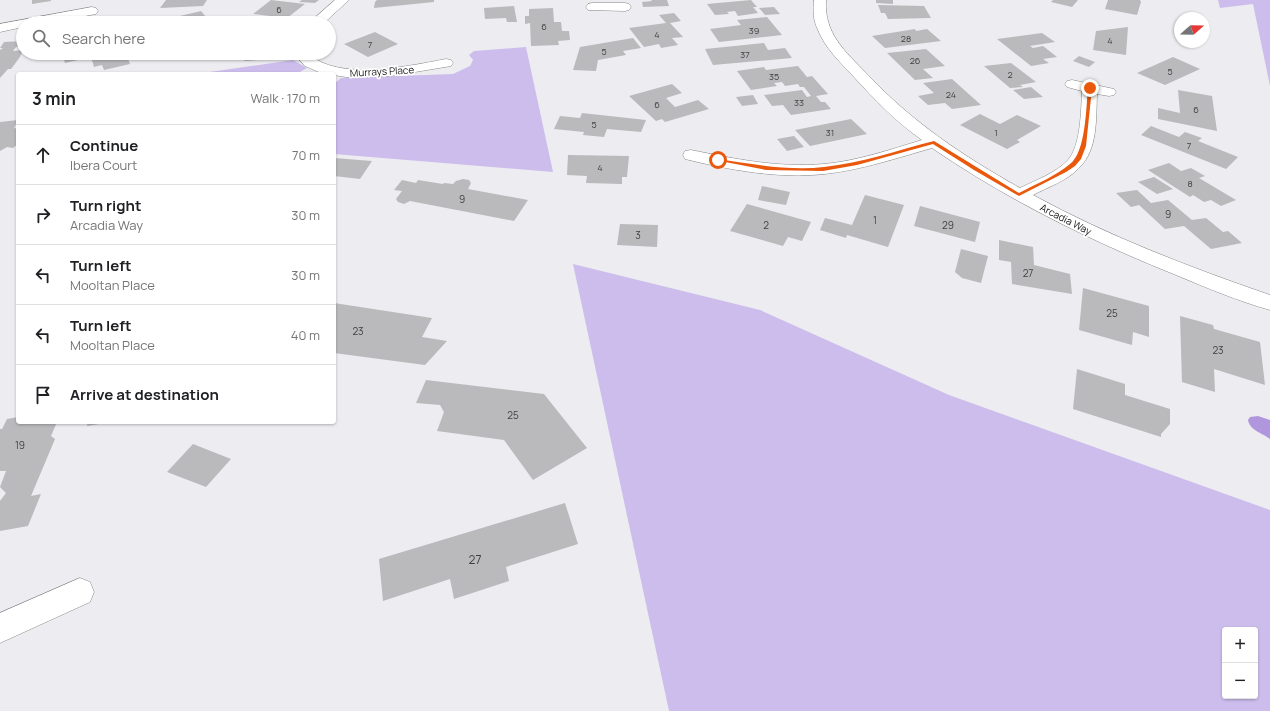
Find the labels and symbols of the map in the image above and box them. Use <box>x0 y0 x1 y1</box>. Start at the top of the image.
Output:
house number: 6 <box>276 3 282 16</box>
north arrow <box>1174 12 1210 48</box>
house number: 6 <box>541 20 547 33</box>
house number: 39 <box>749 24 759 37</box>
house number: 4 <box>654 28 660 41</box>
house number: 28 <box>901 32 911 45</box>
house number: 4 <box>1107 34 1113 47</box>
house number: 7 <box>368 38 373 51</box>
house number: 5 <box>601 45 607 58</box>
house number: 37 <box>740 48 750 61</box>
house number: 26 <box>910 54 921 67</box>
street label: Murrays Place <box>350 62 415 80</box>
house number: 5 <box>1167 65 1173 78</box>
house number: 2 <box>1007 68 1013 81</box>
house number: 35 <box>769 70 779 83</box>
route end <box>1081 79 1099 97</box>
house number: 24 <box>946 88 956 101</box>
house number: 33 <box>794 96 804 109</box>
house number: 6 <box>654 98 660 111</box>
house number: 6 <box>1193 103 1199 116</box>
house number: 5 <box>591 118 597 131</box>
house number: 31 <box>826 126 834 139</box>
house number: 1 <box>994 126 998 139</box>
house number: 7 <box>1187 139 1192 152</box>
route start <box>709 151 727 169</box>
house number: 4 <box>597 161 603 174</box>
house number: 8 <box>1187 177 1193 190</box>
house number: 9 <box>459 192 465 206</box>
street label: Arcadia Way <box>1038 200 1095 238</box>
house number: 9 <box>1165 207 1171 221</box>
house number: 1 <box>873 213 877 227</box>
house number: 2 <box>763 218 769 232</box>
house number: 29 <box>942 218 954 232</box>
house number: 3 <box>635 228 641 242</box>
house number: 27 <box>1023 266 1033 280</box>
house number: 25 <box>1106 306 1118 320</box>
house number: 23 <box>352 324 364 338</box>
house number: 23 <box>1212 343 1224 357</box>
house number: 25 <box>507 408 519 422</box>
house number: 19 <box>15 438 25 452</box>
house number: 27 <box>469 551 481 568</box>

